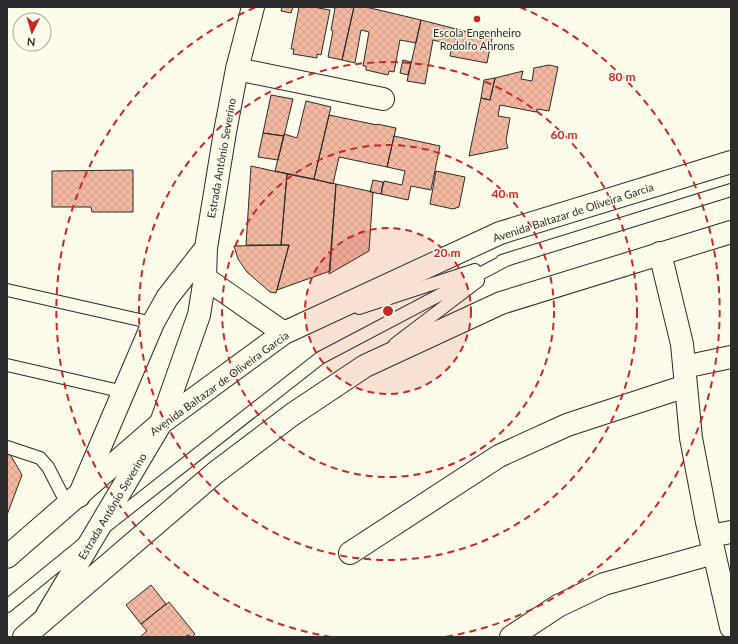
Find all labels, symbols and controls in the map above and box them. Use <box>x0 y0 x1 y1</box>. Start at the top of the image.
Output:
north arrow <box>12 12 52 52</box>
marker: Escola Engenheiro Rodolfo Ahrons <box>472 14 482 24</box>
place label: Escola Engenheiro Rodolfo Ahrons <box>433 26 521 52</box>
text: N <box>26 36 36 49</box>
text: 80 m <box>609 69 635 84</box>
street label: Estrada Antônio Severino <box>204 97 238 219</box>
text: 60 m <box>551 127 577 142</box>
street label: Avenida Baltazar de Oliveira Garcia <box>491 180 655 244</box>
text: 40 m <box>492 186 518 201</box>
text: 20 m <box>434 245 460 260</box>
centre of rings <box>381 304 395 318</box>
street label: Avenida Baltazar de Oliveira Garcia <box>147 328 291 438</box>
street label: Estrada Antônio Severino <box>75 450 149 562</box>

